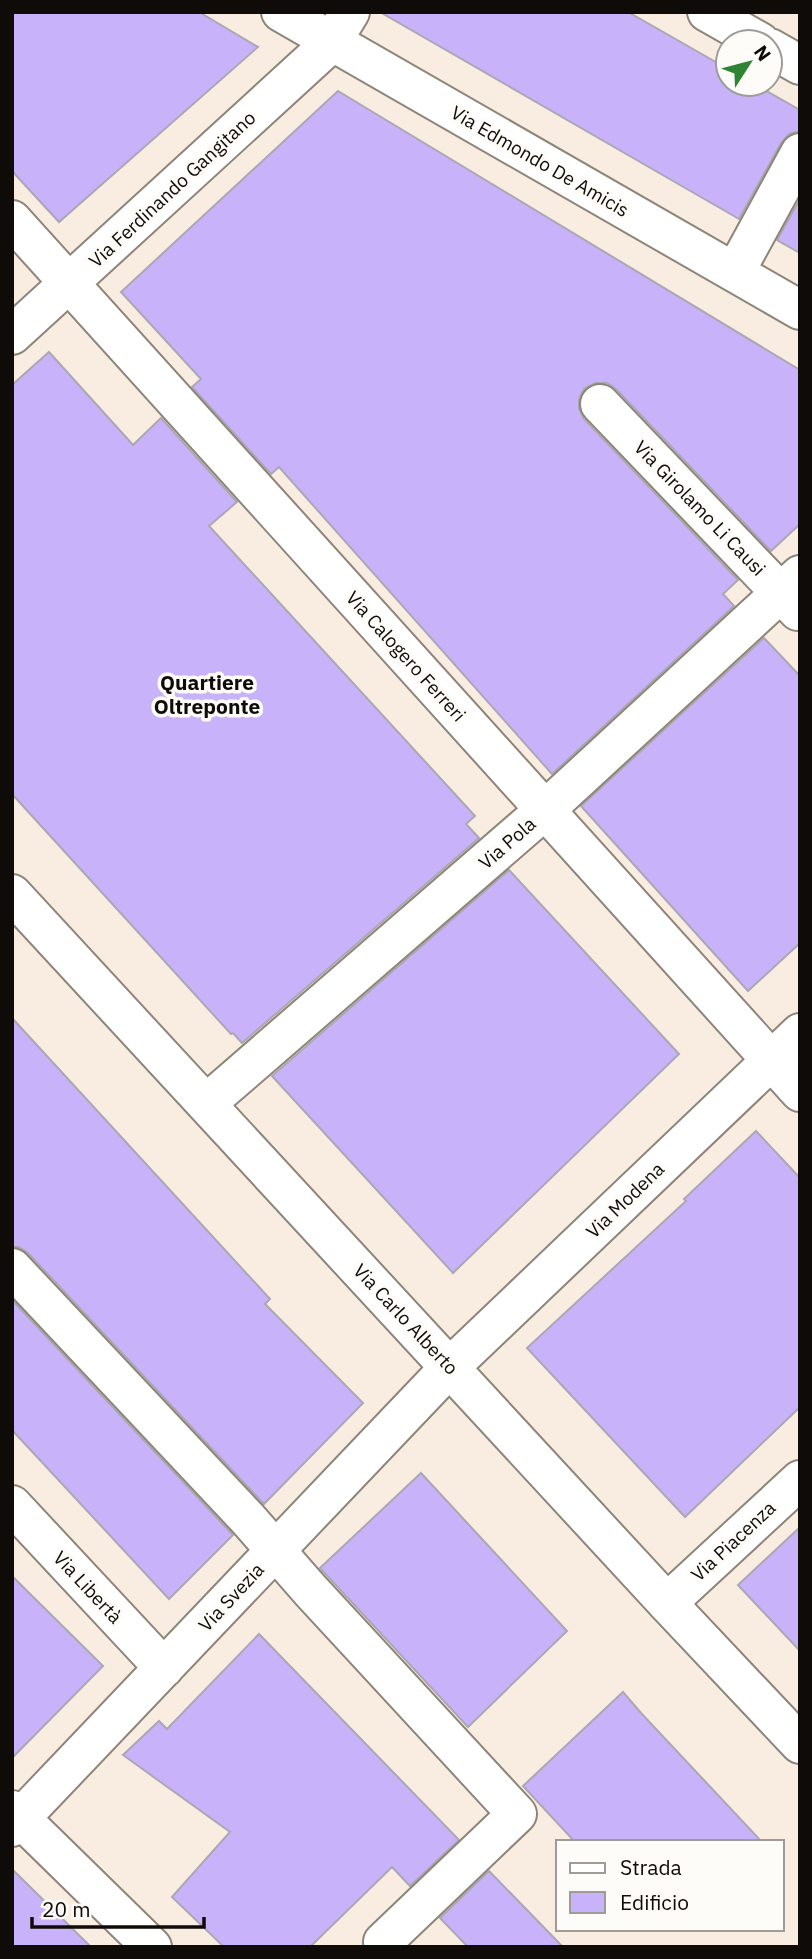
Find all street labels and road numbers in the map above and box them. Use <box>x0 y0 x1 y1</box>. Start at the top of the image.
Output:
street label: Via Edmondo De Amicis <box>447 100 633 222</box>
street label: Via Ferdinando Gangitano <box>84 105 260 273</box>
street label: Via Girolamo Li Causi <box>629 435 771 581</box>
street label: Via Calogero Ferreri <box>341 586 471 726</box>
street label: Via Pola <box>473 812 541 874</box>
street label: Via Modena <box>581 1157 669 1243</box>
street label: Via Carlo Alberto <box>348 1258 464 1380</box>
street label: Via Piacenza <box>686 1496 780 1586</box>
street label: Via Libertà <box>48 1546 128 1628</box>
street label: Via Svezia <box>193 1558 269 1636</box>

